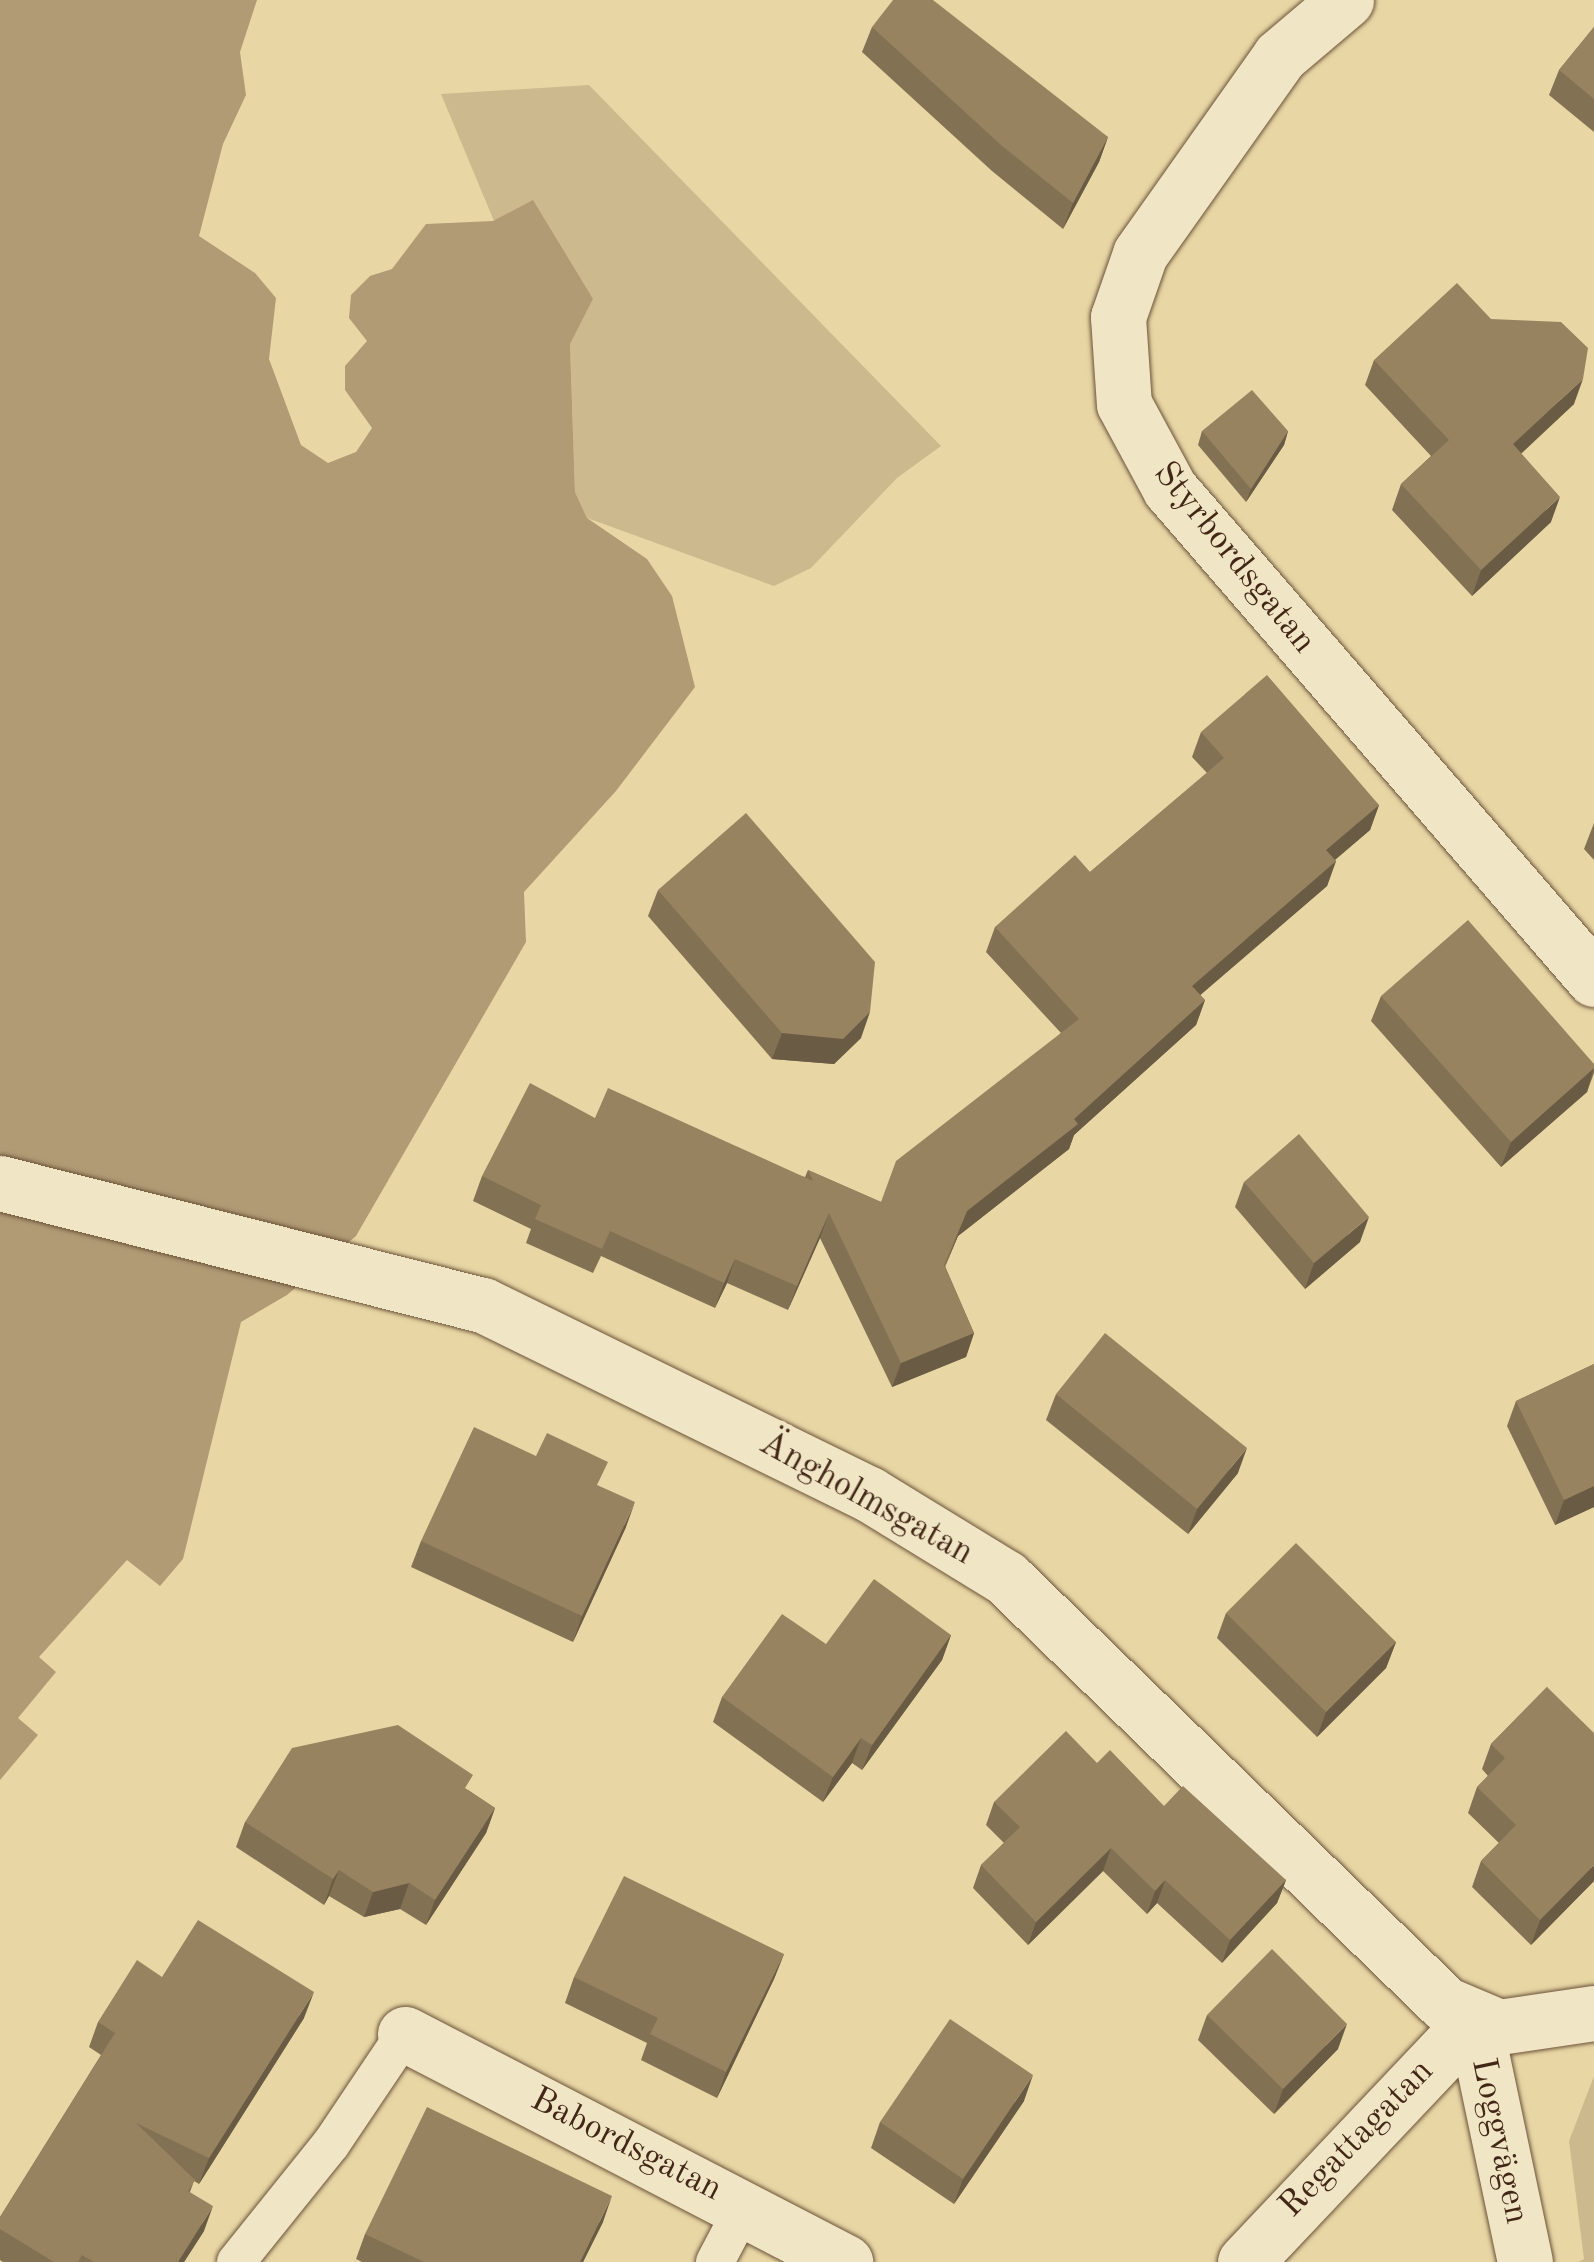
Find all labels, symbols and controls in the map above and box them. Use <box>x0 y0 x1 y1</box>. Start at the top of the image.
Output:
street label: Styrbordsgatan <box>1144 454 1324 662</box>
street label: Ängholmsgatan <box>752 1423 980 1575</box>
street label: Regattagatan <box>1271 2051 1443 2227</box>
street label: Loggvägen <box>1461 2054 1537 2228</box>
street label: Babordsgatan <box>523 2079 729 2211</box>

